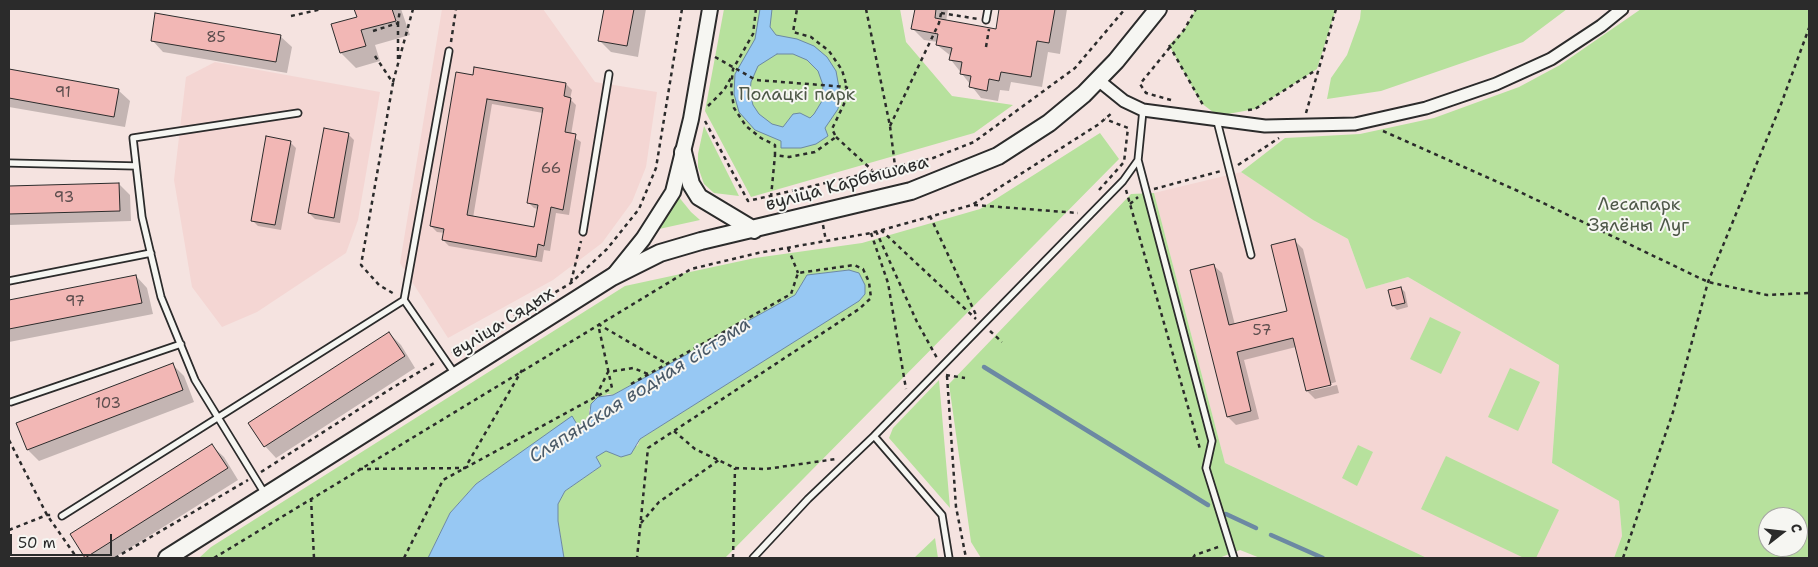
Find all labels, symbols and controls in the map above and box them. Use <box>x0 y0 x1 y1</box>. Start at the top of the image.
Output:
house number: 85 <box>206 29 226 47</box>
house number: 91 <box>55 84 71 102</box>
park label: Полацкі парк <box>739 84 855 106</box>
street label: вуліца Карбышава <box>763 152 931 216</box>
house number: 66 <box>541 160 561 178</box>
house number: 93 <box>54 189 74 207</box>
park label: Лесапарк Зялёны Луг <box>1589 194 1689 236</box>
street label: вуліца Сядых <box>448 283 558 363</box>
house number: 97 <box>65 293 85 311</box>
water label: Сляпянская водная сістэма <box>525 313 755 469</box>
house number: 57 <box>1253 322 1271 340</box>
house number: 103 <box>95 395 121 413</box>
north arrow <box>1758 507 1808 557</box>
text: С <box>1787 522 1806 535</box>
scale bar <box>12 524 115 556</box>
text: 50 m <box>18 533 56 553</box>

